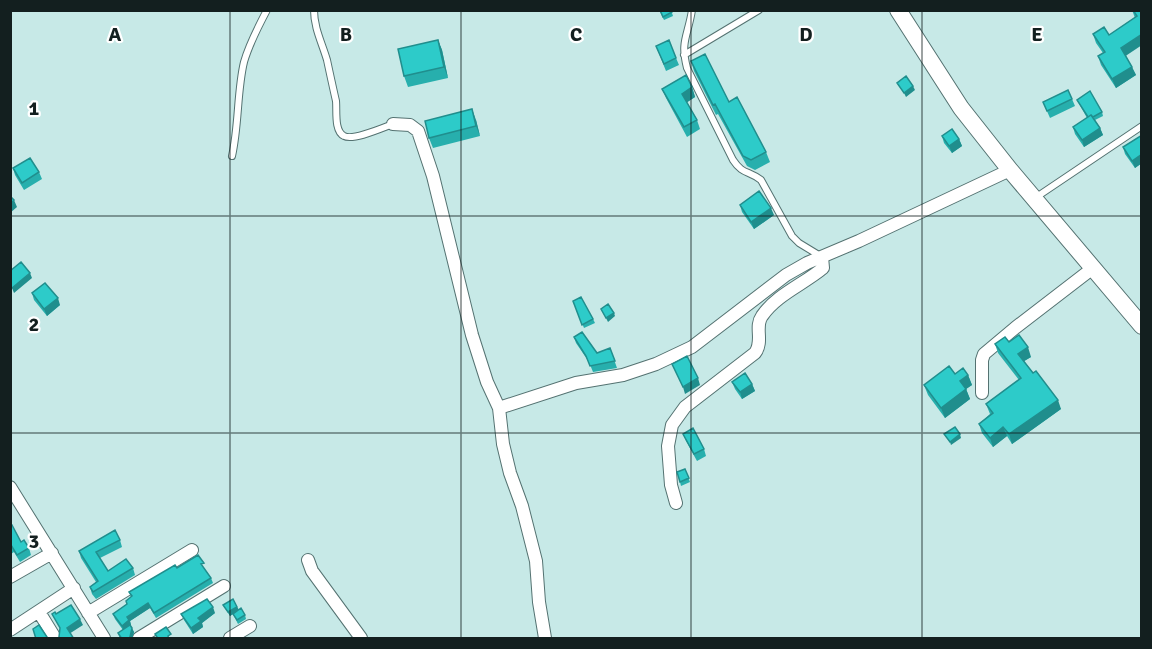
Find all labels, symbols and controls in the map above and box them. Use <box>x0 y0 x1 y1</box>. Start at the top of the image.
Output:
text: A <box>109 22 122 47</box>
text: B <box>340 22 352 47</box>
text: C <box>570 22 582 47</box>
text: D <box>799 22 813 47</box>
text: E <box>1031 22 1043 47</box>
text: 1 <box>29 96 40 121</box>
text: 2 <box>29 312 39 337</box>
text: 3 <box>29 529 39 554</box>

